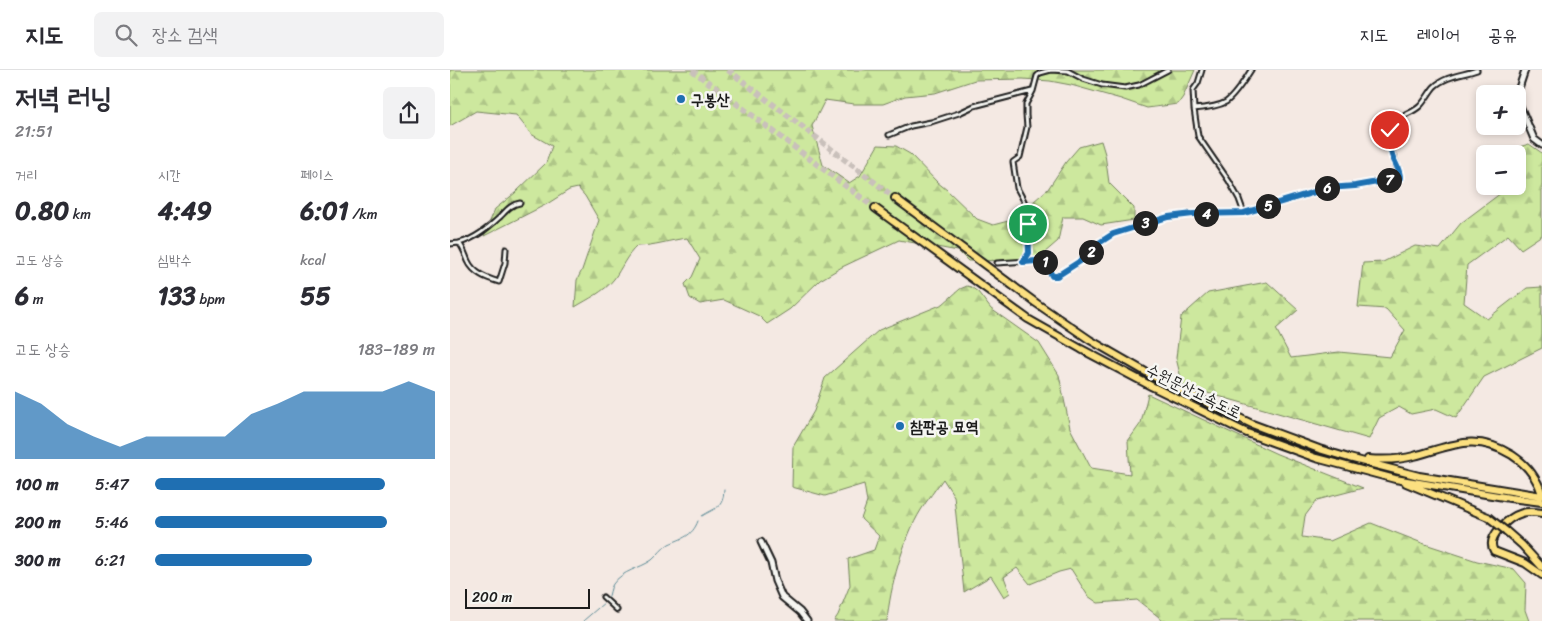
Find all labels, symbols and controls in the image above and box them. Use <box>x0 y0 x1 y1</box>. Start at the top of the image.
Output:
search box <box>94 12 444 57</box>
text: 지도 <box>25 14 64 56</box>
text: 장소 검색 <box>152 18 218 51</box>
text: 지도 <box>1360 19 1389 51</box>
text: 레이어 <box>1417 19 1460 51</box>
text: 공유 <box>1488 19 1517 51</box>
icon: search <box>112 21 140 49</box>
text: 저녁 러닝 <box>15 73 112 122</box>
place label: 구봉산 <box>691 85 730 114</box>
map controls <box>1476 85 1526 195</box>
button: + <box>1476 85 1526 135</box>
button: share <box>383 87 435 139</box>
marker: 구봉산 <box>675 93 687 105</box>
pin <box>1369 109 1411 151</box>
icon: check <box>1376 116 1404 144</box>
text: 21:51 <box>15 117 53 146</box>
button: − <box>1476 145 1526 195</box>
text: 거리 <box>15 163 38 188</box>
text: 시간 <box>158 163 180 188</box>
text: 페이스 <box>300 163 334 188</box>
pin: 7 <box>1376 168 1402 192</box>
text: 7 <box>1386 168 1394 193</box>
pin: 6 <box>1314 176 1340 200</box>
text: 6 <box>1324 176 1331 201</box>
text: 0.80 <box>15 188 69 233</box>
text: 4:49 <box>158 188 212 233</box>
text: 6:01 <box>300 188 349 233</box>
pin: 5 <box>1256 194 1280 218</box>
text: 5 <box>1264 194 1273 219</box>
text: km <box>69 202 91 227</box>
text: /km <box>349 202 377 227</box>
pin: 4 <box>1194 202 1218 226</box>
text: 4 <box>1202 202 1211 227</box>
pin <box>1007 203 1049 245</box>
icon: arrive <box>1014 210 1042 238</box>
pin: 3 <box>1132 210 1158 236</box>
text: 3 <box>1142 211 1149 236</box>
pin: 2 <box>1078 240 1104 264</box>
text: 2 <box>1087 240 1096 265</box>
text: 고도 상승 <box>15 248 64 273</box>
text: 심박수 <box>158 248 191 273</box>
text: kcal <box>300 248 326 273</box>
pin: 1 <box>1032 250 1058 274</box>
text: 1 <box>1042 250 1049 275</box>
text: 6 <box>15 273 29 318</box>
text: 133 <box>158 273 196 318</box>
text: 55 <box>300 273 331 318</box>
text: m <box>29 287 44 312</box>
text: bpm <box>196 287 225 312</box>
text: 고도 상승 <box>15 335 71 364</box>
text: 183–189 m <box>358 335 435 364</box>
street label: 수원문산고속도로 <box>1141 355 1247 427</box>
place label: 참판공 묘역 <box>910 412 979 441</box>
marker: 참판공 묘역 <box>894 420 906 432</box>
text: 100 m <box>15 470 59 499</box>
text: 5:47 <box>95 470 129 499</box>
text: 200 m <box>15 508 61 537</box>
text: 5:46 <box>95 508 129 537</box>
text: 300 m <box>15 546 60 575</box>
text: 6:21 <box>95 546 125 575</box>
text: 200 m <box>472 585 512 610</box>
scale bar <box>465 586 590 609</box>

